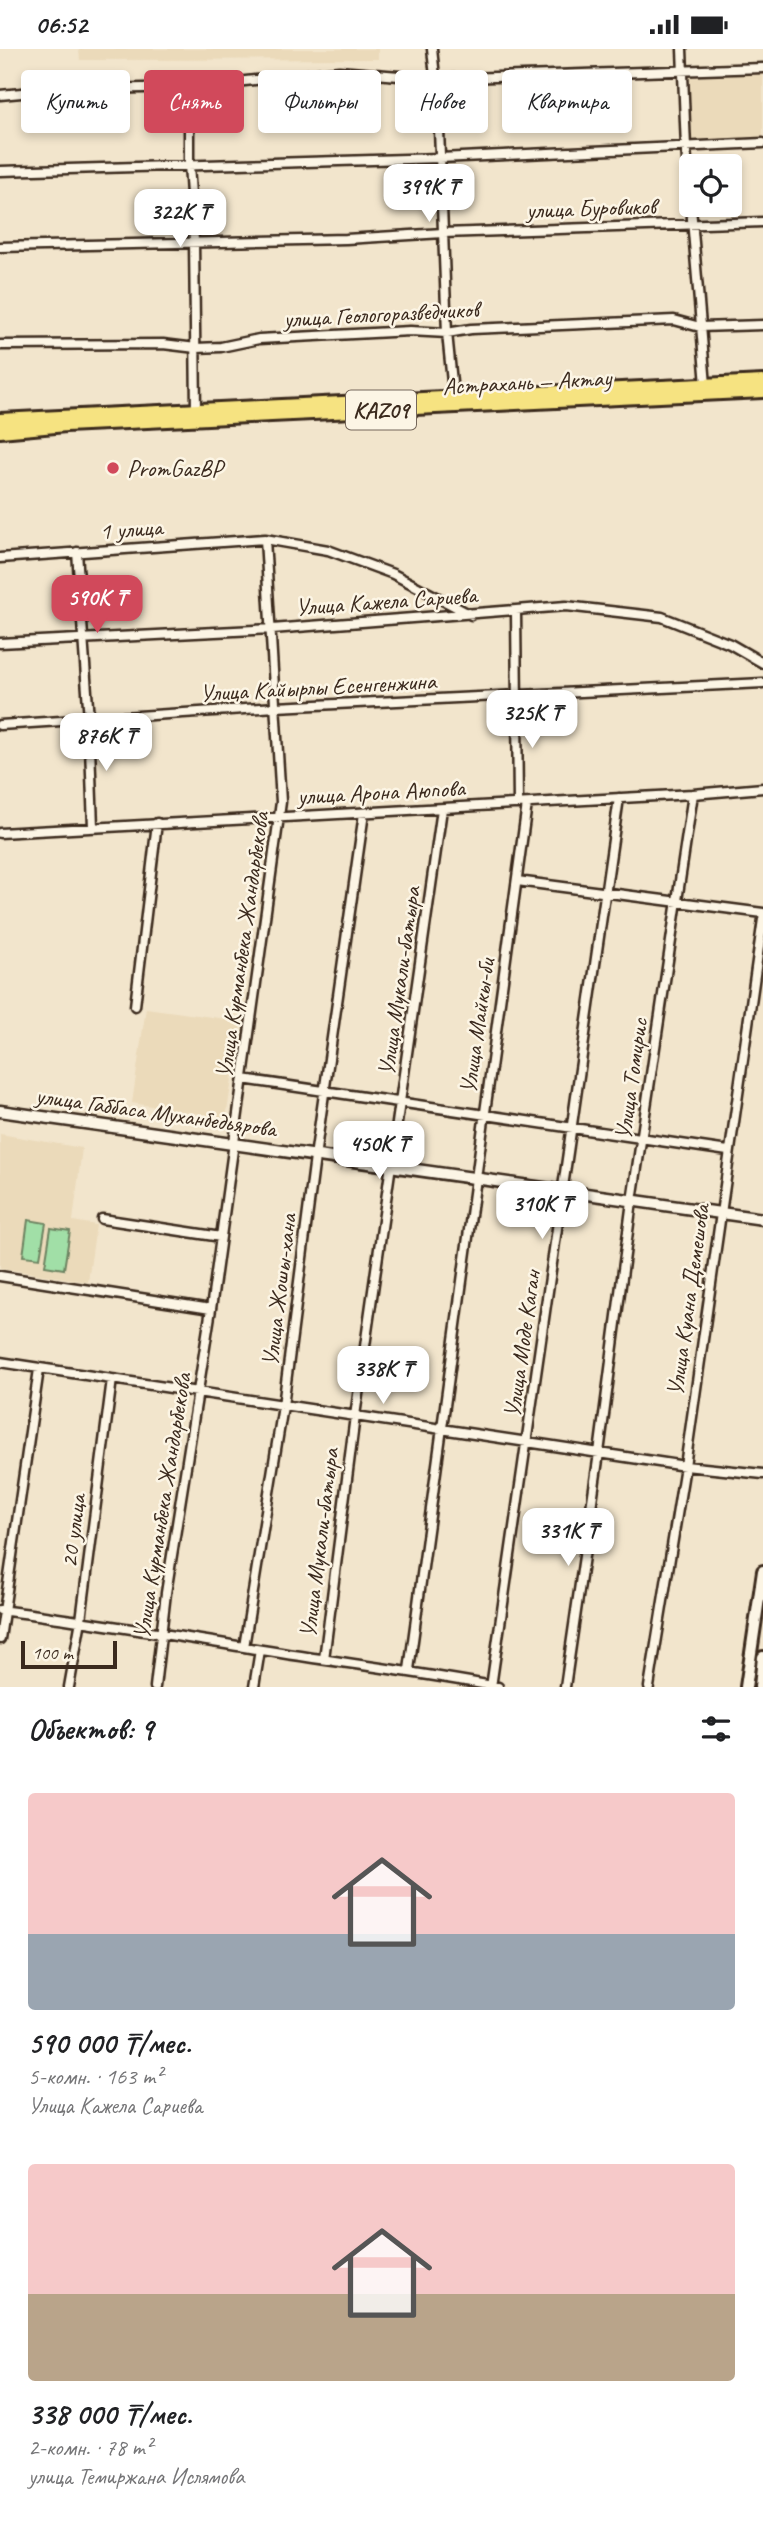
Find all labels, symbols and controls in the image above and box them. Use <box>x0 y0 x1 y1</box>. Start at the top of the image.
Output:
text: 06:52 <box>35 8 87 41</box>
chip: Купить <box>21 70 130 133</box>
chip: Снять <box>144 70 244 133</box>
chip: Фильтры <box>258 70 381 133</box>
chip: Новое <box>395 70 488 133</box>
chip: Квартира <box>502 70 632 133</box>
map controls <box>679 154 742 217</box>
button: locate <box>679 154 742 217</box>
pin: 399K ₸ <box>372 165 486 224</box>
text: 399K ₸ <box>400 172 458 201</box>
pin: 322K ₸ <box>123 189 237 249</box>
street label: улица Буровиков <box>524 191 661 225</box>
text: 322K ₸ <box>150 197 210 226</box>
street label: улица Геологоразведчиков <box>281 294 483 334</box>
street label: Астрахань — Актау <box>442 363 614 401</box>
road number: KAZ09 <box>346 391 416 429</box>
place label: PromGazBP <box>127 453 226 483</box>
marker: PromGazBP <box>105 460 121 476</box>
street label: 1 улица <box>99 512 165 546</box>
pin: 590K ₸ <box>40 575 154 635</box>
street label: Улица Кажела Сариева <box>294 580 480 622</box>
text: 590K ₸ <box>68 583 126 612</box>
street label: Улица Кайырлы Есенгенжина <box>199 666 438 708</box>
pin: 325K ₸ <box>475 691 589 750</box>
text: 325K ₸ <box>502 698 562 727</box>
pin: 876K ₸ <box>49 713 163 773</box>
text: 876K ₸ <box>76 721 136 750</box>
street label: улица Арона Аюпова <box>295 773 467 811</box>
street label: Улица Курманбека Жандарбекова <box>208 809 276 1080</box>
street label: Улица Мукали-батыра <box>371 883 427 1077</box>
street label: Улица Майкы-би <box>453 954 502 1095</box>
street label: Улица Томирис <box>608 1015 655 1142</box>
street label: улица Габбаса Муханбедьярова <box>32 1080 280 1144</box>
pin: 450K ₸ <box>322 1121 436 1181</box>
text: 450K ₸ <box>349 1129 409 1158</box>
pin: 310K ₸ <box>485 1181 599 1241</box>
text: 310K ₸ <box>512 1189 572 1218</box>
street label: Улица Куана Демешова <box>660 1200 717 1398</box>
street label: Улица Жошы-хана <box>255 1211 303 1368</box>
street label: Улица Моде Каган <box>497 1267 547 1419</box>
pin: 338K ₸ <box>326 1347 440 1406</box>
text: 338K ₸ <box>353 1354 413 1383</box>
street label: Улица Курманбека Жандарбекова <box>126 1370 198 1641</box>
street label: Улица Мукали-батыра <box>293 1445 346 1639</box>
street label: 20 улица <box>54 1491 93 1569</box>
pin: 331K ₸ <box>511 1509 625 1568</box>
text: 331K ₸ <box>538 1516 598 1545</box>
scale bar <box>21 1638 117 1670</box>
text: 100 m <box>32 1641 73 1665</box>
text: Объектов: 9 <box>28 1710 153 1748</box>
icon: filters <box>697 1710 735 1748</box>
icon: home <box>319 1839 445 1965</box>
text: 590 000 ₸/мес. <box>28 2024 191 2062</box>
text: 5-комн. · 163 m² <box>28 2062 162 2091</box>
text: Улица Кажела Сариева <box>28 2091 202 2120</box>
icon: home <box>319 2210 445 2336</box>
text: 338 000 ₸/мес. <box>28 2395 192 2433</box>
text: 2-комн. · 78 m² <box>28 2433 152 2462</box>
text: улица Темиржана Ислямова <box>28 2462 244 2491</box>

